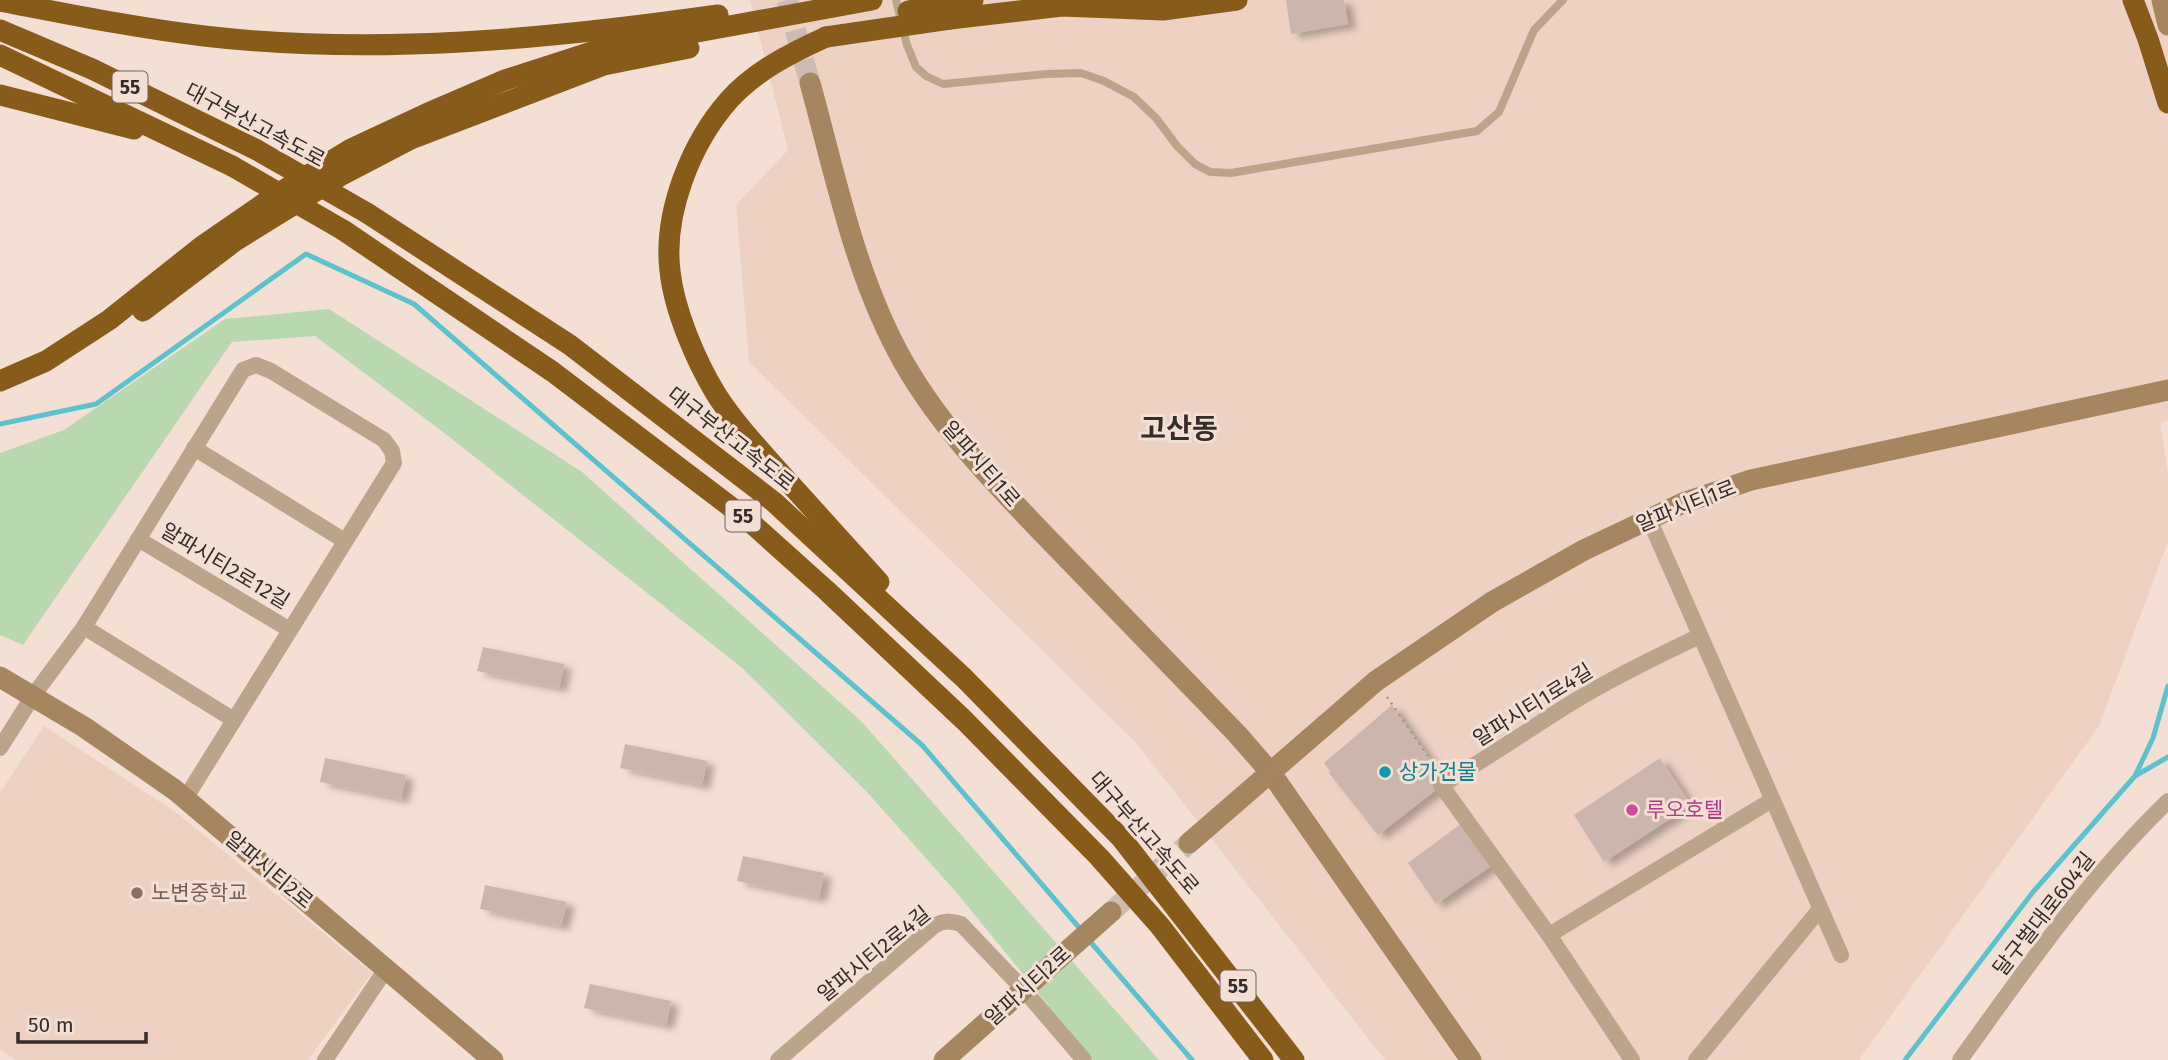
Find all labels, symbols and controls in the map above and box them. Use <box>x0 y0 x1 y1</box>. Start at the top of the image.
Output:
road number: 55 <box>113 72 148 102</box>
street label: 대구부산고속도로 <box>181 77 329 173</box>
street label: 대구부산고속도로 <box>662 381 800 497</box>
district label: 고산동 <box>1140 412 1218 445</box>
street label: 알파시티1로 <box>937 416 1025 512</box>
street label: 알파시티1로 <box>1632 474 1740 538</box>
road number: 55 <box>726 500 760 531</box>
street label: 알파시티2로12길 <box>156 517 294 615</box>
street label: 알파시티1로4길 <box>1468 658 1598 752</box>
place label: 상가건물 <box>1399 759 1476 785</box>
marker: 상가건물 <box>1377 764 1393 780</box>
street label: 대구부산고속도로 <box>1083 766 1205 900</box>
place label: 루오호텔 <box>1646 797 1723 823</box>
marker: 루오호텔 <box>1624 802 1640 818</box>
street label: 알파시티2로 <box>220 826 318 914</box>
street label: 달구벌대로604길 <box>1988 847 2100 981</box>
place label: 노변중학교 <box>151 880 248 906</box>
marker: 노변중학교 <box>129 885 145 901</box>
street label: 알파시티2로4길 <box>812 901 936 1007</box>
street label: 알파시티2로 <box>980 941 1076 1031</box>
road number: 55 <box>1220 970 1256 1002</box>
scale bar <box>18 1000 145 1044</box>
text: 50 m <box>28 1012 74 1038</box>

